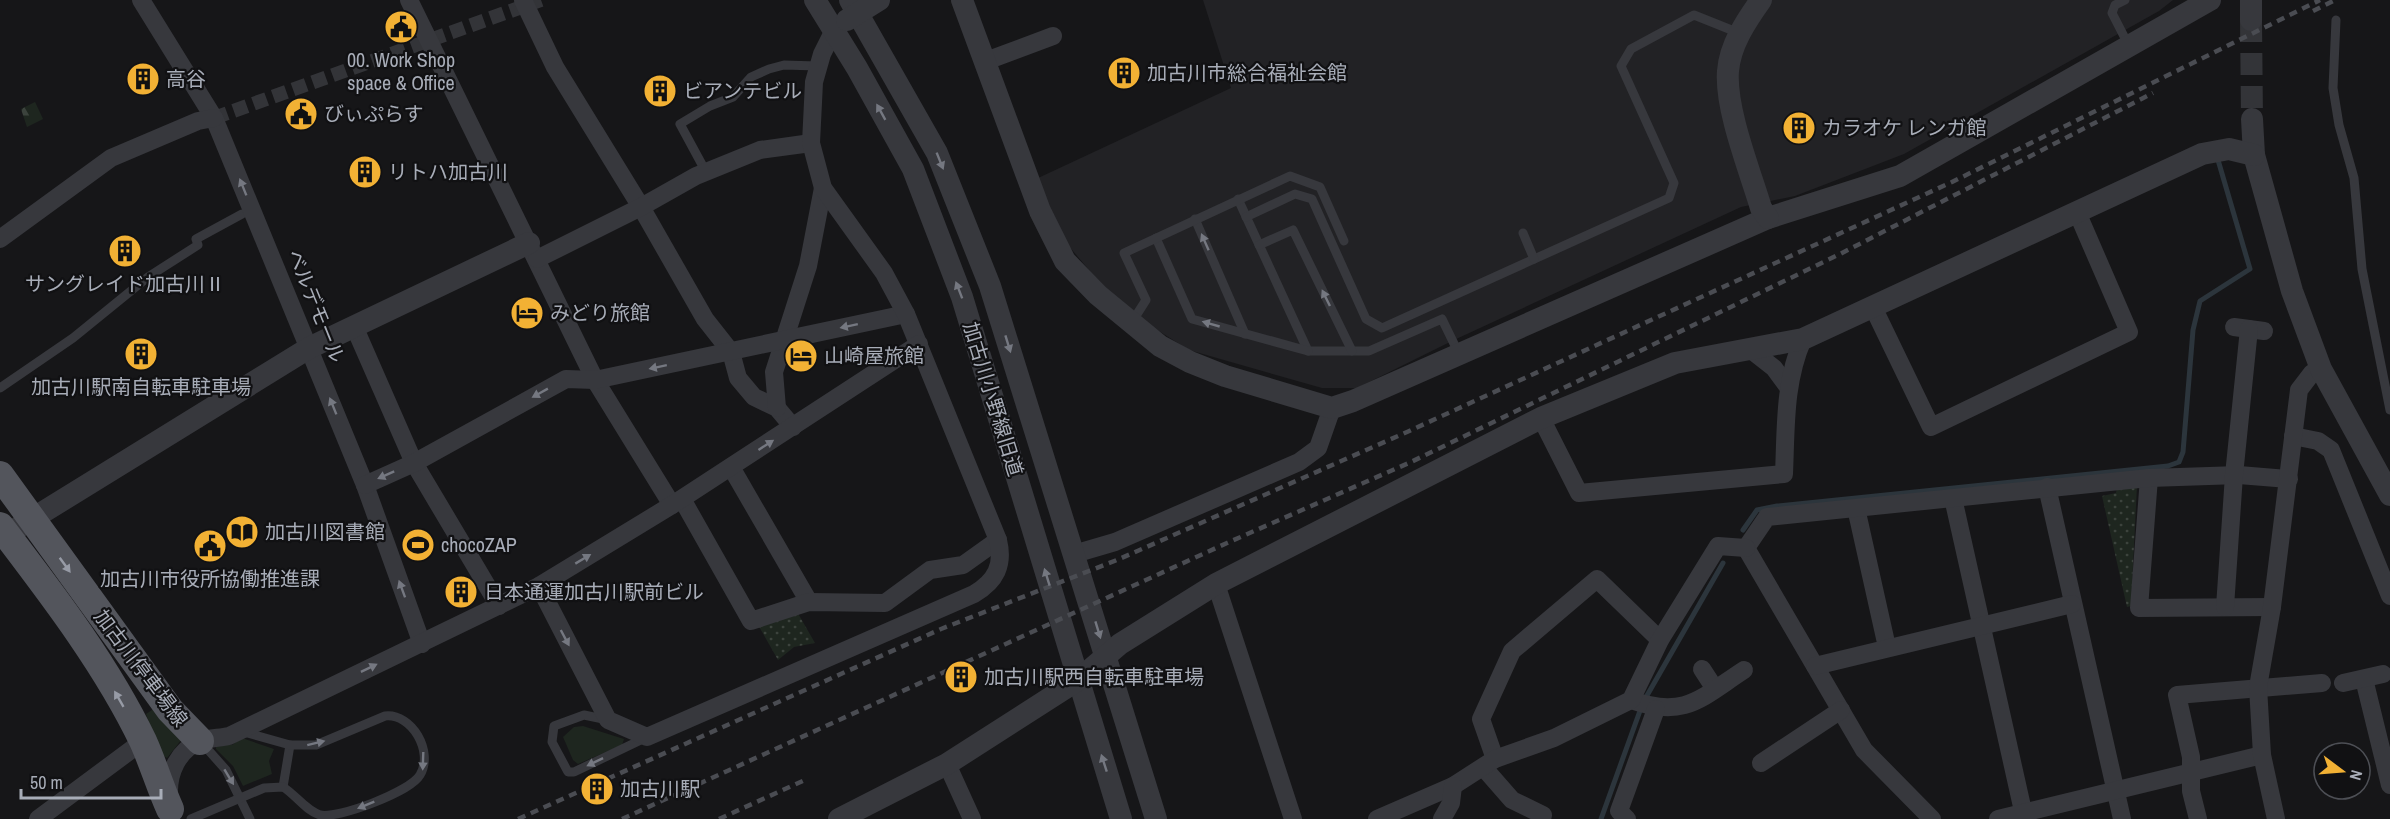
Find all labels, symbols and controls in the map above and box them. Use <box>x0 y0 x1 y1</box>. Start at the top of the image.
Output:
public building icon: 00. Work Shop space & Office <box>383 9 419 45</box>
place label: 00. Work Shop space & Office <box>347 46 455 96</box>
building icon: 加古川市総合福祉会館 <box>1106 55 1142 91</box>
place label: 加古川市総合福祉会館 <box>1147 59 1347 86</box>
building icon: 高谷 <box>125 61 161 97</box>
place label: 高谷 <box>166 65 206 92</box>
building icon: ビアンテビル <box>642 73 678 109</box>
place label: ビアンテビル <box>683 77 802 104</box>
public building icon: びぃぷらす <box>283 96 319 132</box>
place label: びぃぷらす <box>324 100 424 127</box>
one-way arrow <box>876 103 886 120</box>
building icon: カラオケ レンガ館 <box>1781 110 1817 146</box>
place label: カラオケ レンガ館 <box>1822 114 1987 141</box>
one-way arrow <box>936 152 945 170</box>
building icon: リトハ加古川 <box>347 154 383 190</box>
place label: リトハ加古川 <box>388 158 508 185</box>
one-way arrow <box>238 178 247 196</box>
building icon: サングレイド加古川Ⅱ <box>107 233 143 269</box>
one-way arrow <box>1199 233 1209 251</box>
street label: ベルデモール <box>281 245 351 367</box>
place label: サングレイド加古川Ⅱ <box>25 270 225 297</box>
one-way arrow <box>954 281 964 299</box>
one-way arrow <box>1322 290 1331 307</box>
hotel icon: みどり旅館 <box>509 295 545 331</box>
place label: みどり旅館 <box>550 299 650 326</box>
street label: 加古川小野線旧道 <box>957 318 1030 479</box>
one-way arrow <box>1202 319 1220 328</box>
one-way arrow <box>839 322 858 331</box>
one-way arrow <box>1004 335 1013 353</box>
building icon: 加古川駅南自転車駐車場 <box>123 336 159 372</box>
hotel icon: 山崎屋旅館 <box>783 338 819 374</box>
place label: 山崎屋旅館 <box>824 342 924 369</box>
one-way arrow <box>649 363 668 372</box>
place label: 加古川駅南自転車駐車場 <box>31 373 251 400</box>
one-way arrow <box>531 388 548 398</box>
one-way arrow <box>328 397 338 415</box>
one-way arrow <box>758 439 774 450</box>
one-way arrow <box>378 470 395 479</box>
library icon: 加古川図書館 <box>224 514 260 550</box>
place label: 加古川図書館 <box>265 518 385 545</box>
sports icon: chocoZAP <box>400 527 436 563</box>
public building icon: 加古川市役所協働推進課 <box>192 528 228 564</box>
place label: chocoZAP <box>441 531 517 558</box>
one-way arrow <box>575 554 591 565</box>
one-way arrow <box>59 556 71 572</box>
place label: 加古川市役所協働推進課 <box>100 565 320 592</box>
one-way arrow <box>1041 568 1051 586</box>
building icon: 日本通運加古川駅前ビル <box>443 574 479 610</box>
place label: 日本通運加古川駅前ビル <box>484 578 704 605</box>
one-way arrow <box>397 579 407 597</box>
street label: 加古川停車場線 <box>88 604 194 732</box>
one-way arrow <box>1094 621 1103 639</box>
one-way arrow <box>560 630 570 647</box>
building icon: 加古川駅西自転車駐車場 <box>943 659 979 695</box>
one-way arrow <box>360 663 377 673</box>
place label: 加古川駅西自転車駐車場 <box>984 663 1204 690</box>
one-way arrow <box>114 690 124 707</box>
one-way arrow <box>307 738 325 748</box>
north arrow <box>2312 741 2372 801</box>
one-way arrow <box>418 752 427 771</box>
one-way arrow <box>1099 754 1108 772</box>
one-way arrow <box>586 758 603 767</box>
scale bar <box>21 762 160 800</box>
text: N <box>2345 768 2368 783</box>
one-way arrow <box>224 769 235 785</box>
text: 50 m <box>30 770 63 795</box>
building icon: 加古川駅 <box>579 771 615 807</box>
place label: 加古川駅 <box>620 775 700 802</box>
one-way arrow <box>357 800 375 810</box>

